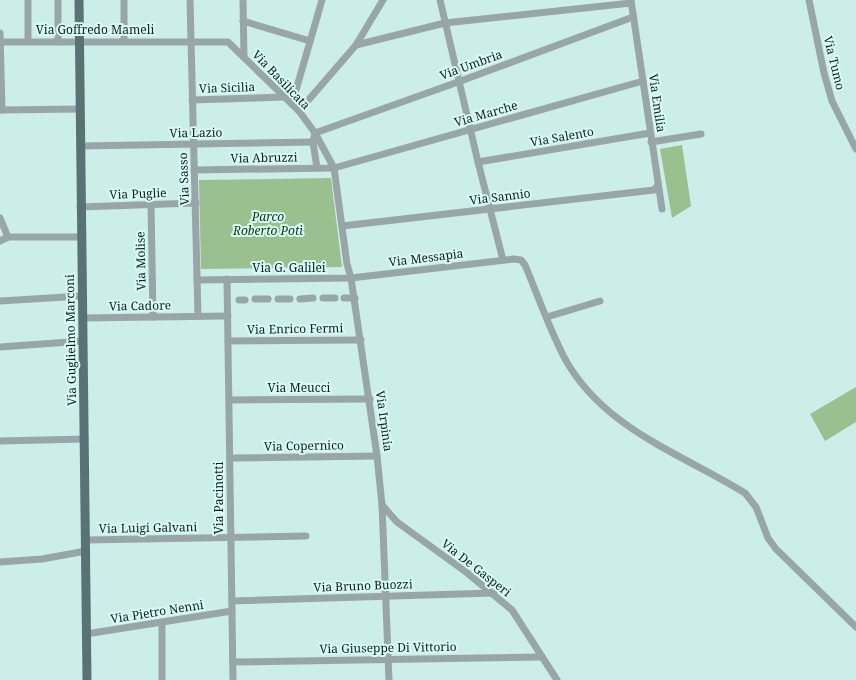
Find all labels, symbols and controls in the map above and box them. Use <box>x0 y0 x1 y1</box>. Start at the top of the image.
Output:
street label: Via Goffredo Mameli <box>36 21 154 38</box>
street label: Via Tumo <box>820 34 849 92</box>
street label: Via Umbria <box>437 45 505 84</box>
street label: Via Basilicata <box>249 46 314 113</box>
street label: Via Emilia <box>645 73 670 133</box>
street label: Via Sicilia <box>199 78 256 97</box>
street label: Via Marche <box>452 96 520 131</box>
street label: Via Salento <box>529 123 595 150</box>
street label: Via Lazio <box>169 124 223 141</box>
street label: Via Abruzzi <box>230 148 298 167</box>
street label: Via Sasso <box>174 152 193 206</box>
street label: Via Puglie <box>109 184 167 203</box>
street label: Via Sannio <box>468 184 531 209</box>
park label: Parco Roberto Potì <box>232 208 303 239</box>
street label: Via Molise <box>131 231 150 291</box>
street label: Via Messapia <box>388 244 464 271</box>
street label: Via G. Galilei <box>252 259 326 276</box>
street label: Via Guglielmo Marconi <box>61 274 80 406</box>
street label: Via Cadore <box>109 296 171 315</box>
street label: Via Enrico Fermi <box>247 319 343 338</box>
street label: Via Meucci <box>268 379 331 396</box>
street label: Via Irpinia <box>372 389 397 453</box>
street label: Via Copernico <box>264 436 344 455</box>
street label: Via Pacinotti <box>210 462 227 534</box>
street label: Via Luigi Galvani <box>99 518 198 537</box>
street label: Via De Gasperi <box>438 535 515 600</box>
street label: Via Bruno Buozzi <box>313 575 413 596</box>
street label: Via Pietro Nenni <box>109 596 205 627</box>
street label: Via Giuseppe Di Vittorio <box>319 638 457 657</box>

